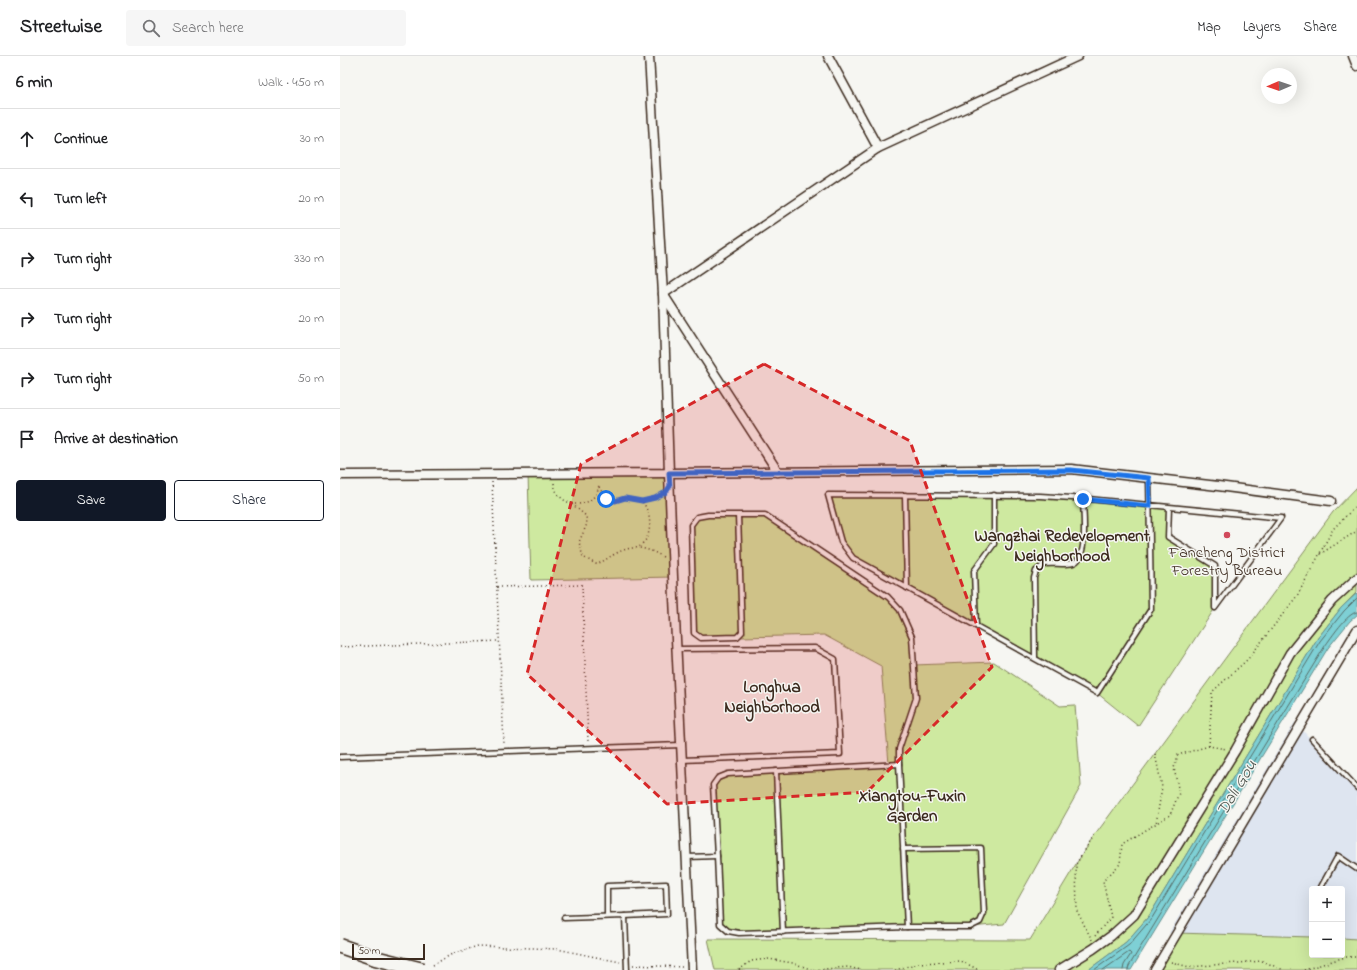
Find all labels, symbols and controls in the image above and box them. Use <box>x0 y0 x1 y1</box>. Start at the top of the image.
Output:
search box <box>126 10 406 46</box>
text: Streetwise <box>20 14 102 41</box>
icon: search <box>140 17 162 39</box>
text: Search here <box>172 17 244 39</box>
text: Map <box>1197 17 1221 38</box>
text: Layers <box>1243 17 1281 38</box>
text: Share <box>1303 17 1337 38</box>
north arrow <box>1261 68 1297 104</box>
text: 6 min <box>16 70 52 95</box>
text: Walk · 450 m <box>258 73 324 92</box>
icon: ahead <box>16 128 38 150</box>
text: Continue <box>54 128 108 150</box>
text: 30 m <box>300 129 324 148</box>
icon: left <box>16 188 38 210</box>
text: Turn left <box>54 188 107 210</box>
text: 20 m <box>299 189 324 208</box>
icon: right <box>16 248 38 270</box>
text: Turn right <box>54 248 112 270</box>
text: 330 m <box>294 249 324 268</box>
icon: right <box>16 308 38 330</box>
text: Turn right <box>54 308 112 330</box>
text: 20 m <box>299 309 324 328</box>
icon: right <box>16 368 38 390</box>
text: Turn right <box>54 368 112 390</box>
text: 50 m <box>298 369 324 388</box>
icon: arrive <box>16 428 38 450</box>
text: Arrive at destination <box>54 428 178 450</box>
button: Save <box>16 480 166 521</box>
button: Share <box>174 480 324 521</box>
route start <box>597 490 615 508</box>
route end <box>1074 490 1092 508</box>
district label: Wangzhai Redevelopment Neighborhood <box>975 524 1150 571</box>
marker: Fancheng District Forestry Bureau <box>1222 530 1232 540</box>
place label: Fancheng District Forestry Bureau <box>1168 541 1286 583</box>
district label: Longhua Neighborhood <box>724 675 820 722</box>
water label: Dali Gou <box>1211 755 1264 820</box>
district label: Xiangtou-Fuxin Garden <box>858 784 966 829</box>
map controls <box>1309 886 1345 958</box>
button: + <box>1309 886 1345 922</box>
button: − <box>1309 922 1345 958</box>
scale bar <box>352 942 425 961</box>
text: 50 m <box>358 943 380 959</box>

